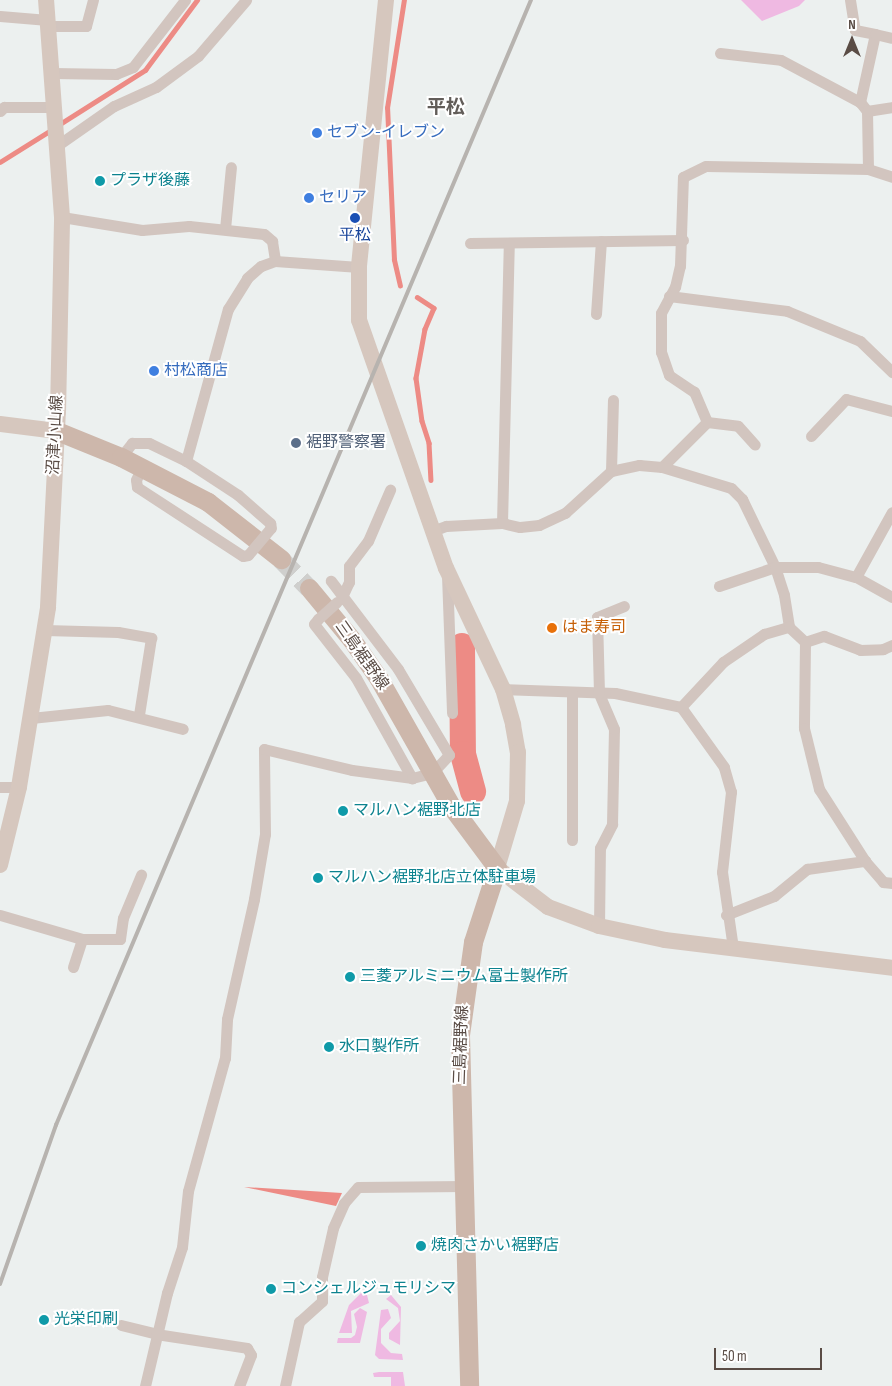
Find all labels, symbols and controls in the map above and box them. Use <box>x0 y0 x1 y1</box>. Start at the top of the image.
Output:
north arrow <box>827 15 877 65</box>
text: N <box>848 16 856 33</box>
district label: 平松 <box>427 97 465 119</box>
place label: セブン-イレブン <box>327 123 445 143</box>
marker: セブン-イレブン <box>311 127 323 139</box>
place label: プラザ後藤 <box>110 171 190 191</box>
marker: プラザ後藤 <box>94 175 106 187</box>
place label: セリア <box>319 188 367 208</box>
marker: セリア <box>303 192 315 204</box>
marker: 平松 <box>349 212 361 224</box>
place label: 平松 <box>339 226 371 246</box>
place label: 村松商店 <box>164 361 228 381</box>
marker: 村松商店 <box>148 365 160 377</box>
street label: 沼津小山線 <box>44 395 68 475</box>
place label: 裾野警察署 <box>306 433 386 453</box>
marker: 裾野警察署 <box>290 437 302 449</box>
street label: 三島裾野線 <box>330 618 392 694</box>
place label: はま寿司 <box>562 618 626 638</box>
marker: はま寿司 <box>546 622 558 634</box>
place label: マルハン裾野北店 <box>353 801 481 821</box>
marker: マルハン裾野北店 <box>337 805 349 817</box>
place label: マルハン裾野北店立体駐車場 <box>328 868 536 888</box>
marker: マルハン裾野北店立体駐車場 <box>312 872 324 884</box>
place label: 三菱アルミニウム富士製作所 <box>360 967 568 987</box>
marker: 三菱アルミニウム富士製作所 <box>344 971 356 983</box>
street label: 三島裾野線 <box>451 1005 473 1085</box>
place label: 水口製作所 <box>339 1037 419 1057</box>
marker: 水口製作所 <box>323 1041 335 1053</box>
place label: 焼肉さかい裾野店 <box>431 1236 559 1256</box>
marker: 焼肉さかい裾野店 <box>415 1240 427 1252</box>
place label: コンシェルジュモリシマ <box>281 1279 457 1299</box>
marker: コンシェルジュモリシマ <box>265 1283 277 1295</box>
place label: 光栄印刷 <box>54 1310 118 1330</box>
marker: 光栄印刷 <box>38 1314 50 1326</box>
scale bar <box>717 1338 824 1370</box>
text: 50 m <box>722 1347 747 1366</box>

